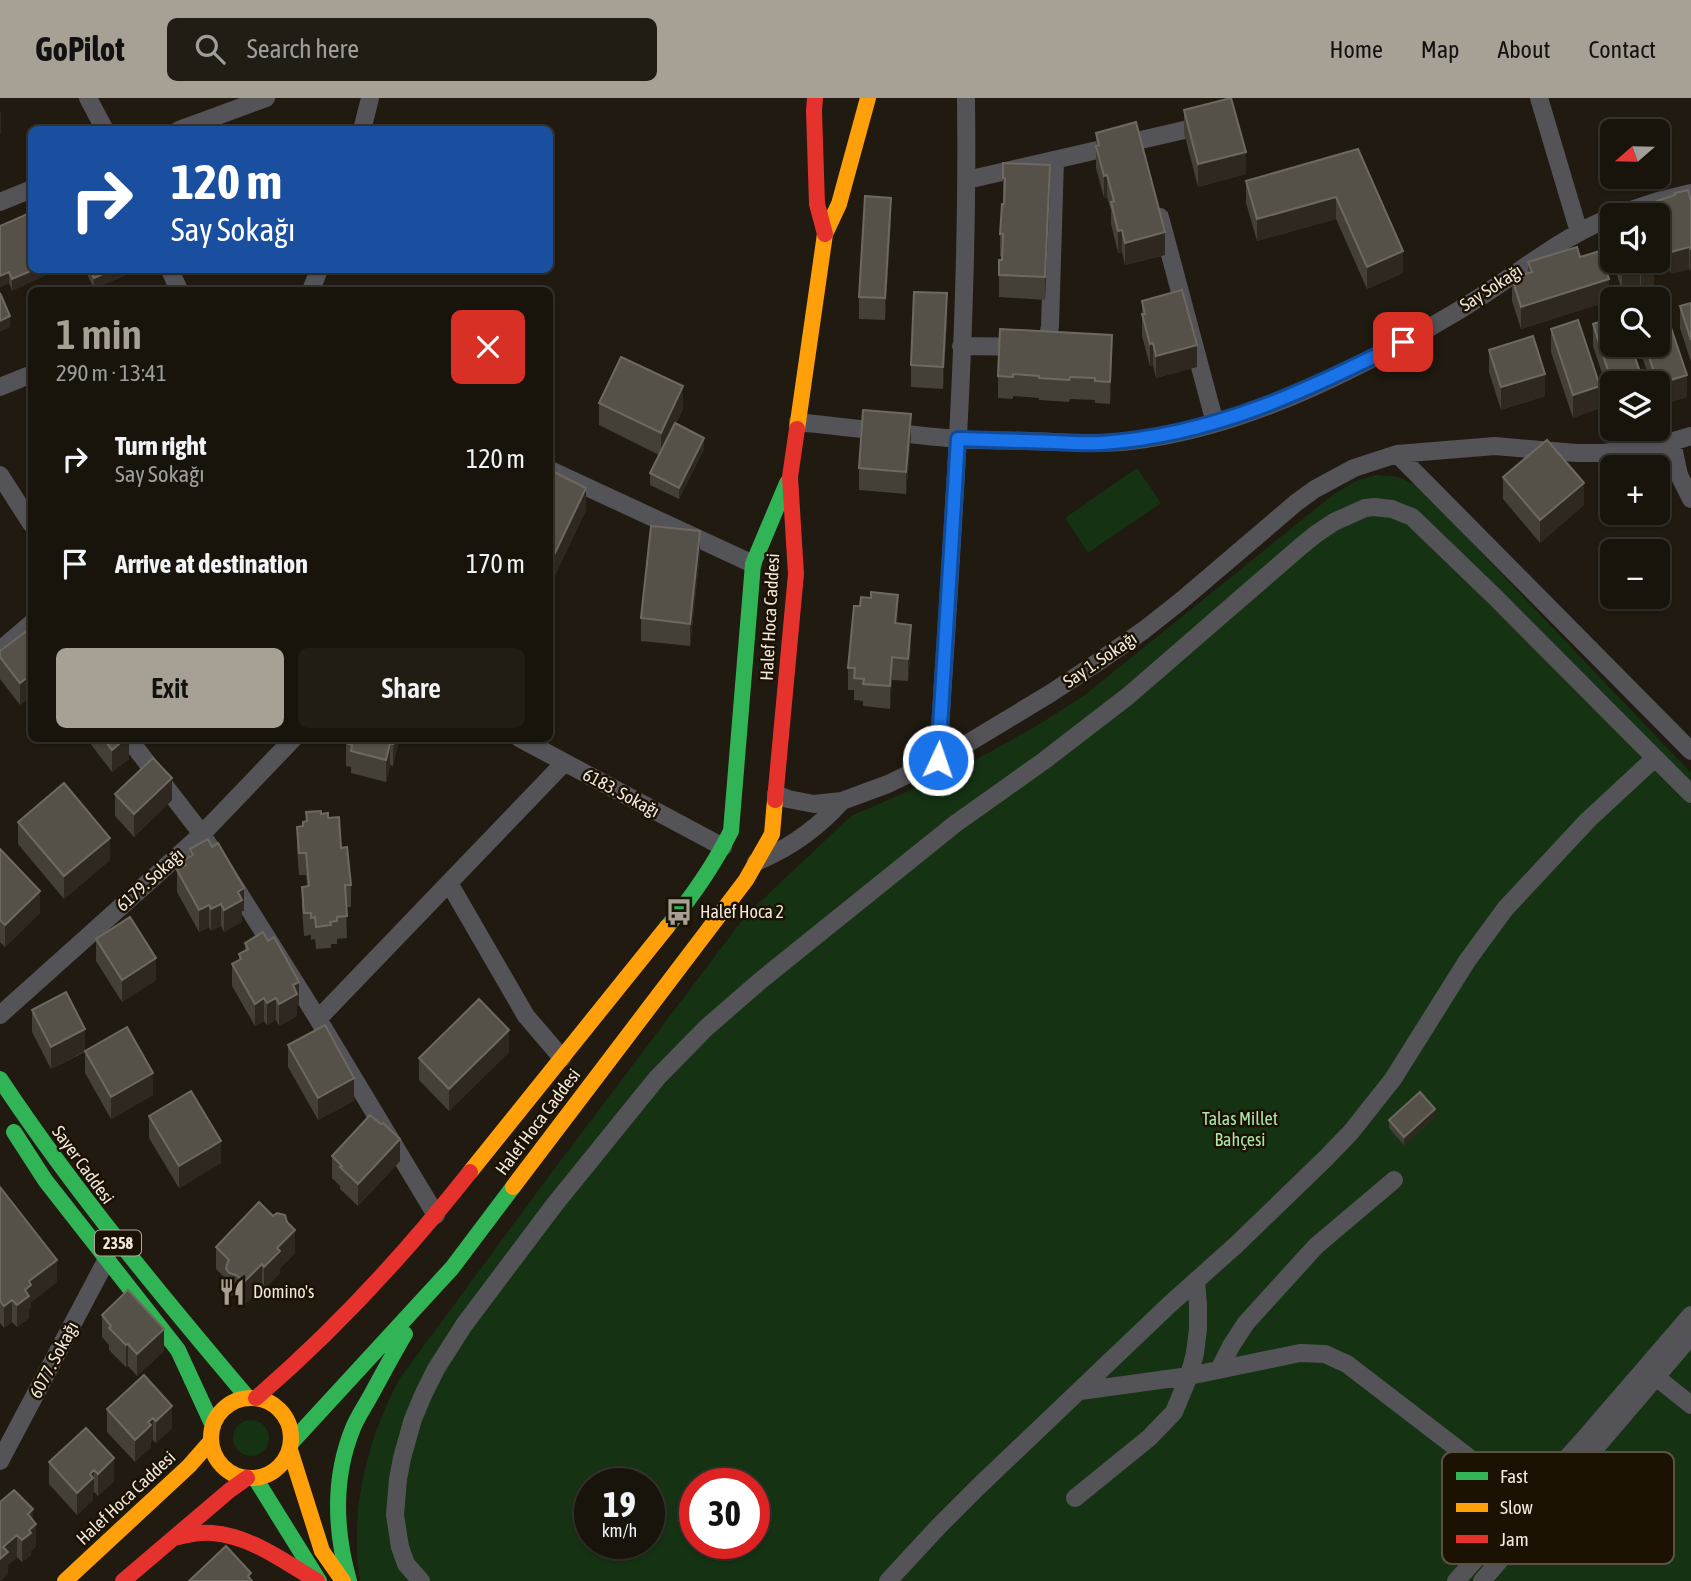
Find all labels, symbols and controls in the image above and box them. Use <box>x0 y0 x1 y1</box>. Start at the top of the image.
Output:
search box <box>167 18 657 81</box>
text: GoPilot <box>35 30 125 68</box>
icon: search <box>191 30 229 68</box>
text: Search here <box>247 34 359 64</box>
text: Home <box>1329 36 1383 63</box>
text: Map <box>1421 36 1459 63</box>
text: About <box>1497 36 1550 63</box>
text: Contact <box>1588 36 1656 63</box>
north arrow <box>1600 119 1670 189</box>
map controls <box>1600 119 1670 609</box>
text: 120 m <box>171 153 282 209</box>
icon: right <box>56 154 147 245</box>
button: sound <box>1600 203 1670 273</box>
text: Say Sokağı <box>171 211 295 248</box>
street label: Say Sokağı <box>1456 260 1526 315</box>
button: search <box>1600 287 1670 357</box>
text: 1 min <box>56 310 142 358</box>
button: close <box>451 310 525 384</box>
pin <box>1373 312 1433 372</box>
icon: arrive <box>1384 323 1422 361</box>
text: 290 m · 13:41 <box>56 360 167 386</box>
button: layers <box>1600 371 1670 441</box>
text: Turn right <box>115 431 206 461</box>
icon: right <box>56 440 94 478</box>
text: 120 m <box>466 444 525 474</box>
button: + <box>1600 455 1670 525</box>
text: Say Sokağı <box>115 461 204 487</box>
button: − <box>1600 539 1670 609</box>
icon: arrive <box>56 545 94 583</box>
text: Arrive at destination <box>115 549 308 579</box>
text: 170 m <box>466 549 525 579</box>
street label: Halef Hoca Caddesi <box>756 553 783 681</box>
street label: Say 1. Sokağı <box>1059 627 1140 692</box>
button: Exit <box>56 648 284 728</box>
button: Share <box>298 648 525 728</box>
position arrow <box>901 723 975 797</box>
street label: 6183. Sokağı <box>579 764 663 821</box>
street label: 6179. Sokağı <box>112 844 188 915</box>
bus stop icon: Halef Hoca 2 <box>664 897 694 927</box>
place label: Halef Hoca 2 <box>700 901 784 922</box>
street label: Halef Hoca Caddesi <box>491 1064 584 1179</box>
park label: Talas Millet Bahçesi <box>1202 1108 1278 1150</box>
street label: Sayer Caddesi <box>48 1122 119 1208</box>
road number: 2358 <box>95 1231 141 1256</box>
restaurant icon: Domino's <box>217 1277 247 1307</box>
place label: Domino's <box>253 1281 314 1302</box>
street label: 6077. Sokağı <box>25 1318 82 1402</box>
street label: Halef Hoca Caddesi <box>72 1446 179 1549</box>
legend <box>1442 1452 1674 1564</box>
text: Fast <box>1500 1465 1528 1487</box>
speed limit sign: 30 <box>679 1468 770 1559</box>
text: 19 <box>603 1484 636 1524</box>
text: Slow <box>1500 1496 1534 1518</box>
text: km/h <box>602 1520 637 1541</box>
text: Jam <box>1500 1528 1529 1550</box>

